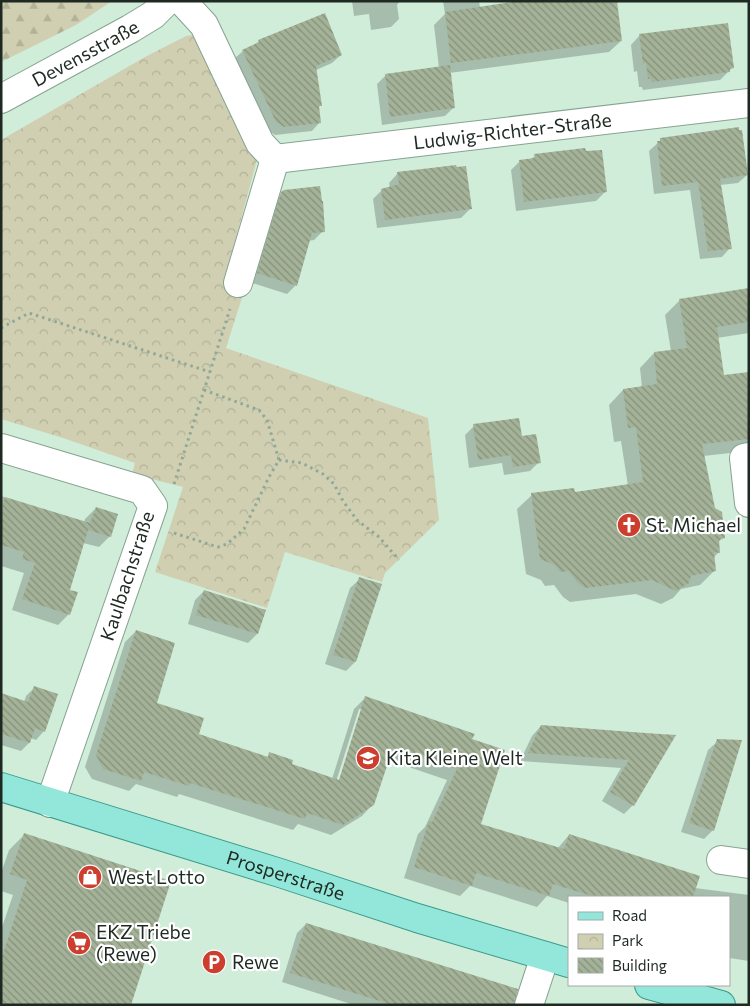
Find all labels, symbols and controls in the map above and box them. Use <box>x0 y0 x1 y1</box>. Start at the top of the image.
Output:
street label: Devensstraße <box>28 14 143 91</box>
street label: Ludwig-Richter-Straße <box>412 107 613 154</box>
street label: Kaulbachstraße <box>95 508 158 644</box>
church icon: St. Michael <box>616 512 642 538</box>
place label: St. Michael <box>646 513 741 536</box>
school or university icon: Kita Kleine Welt <box>355 745 381 771</box>
place label: Kita Kleine Welt <box>386 746 523 769</box>
street label: Prosperstraße <box>224 845 348 905</box>
shop icon: West Lotto <box>77 864 103 890</box>
place label: West Lotto <box>108 865 205 888</box>
legend <box>568 896 730 986</box>
text: Road <box>612 906 647 924</box>
place label: EKZ Triebe (Rewe) <box>96 920 191 965</box>
supermarket icon: EKZ Triebe (Rewe) <box>66 930 92 956</box>
text: Park <box>612 931 643 949</box>
parking icon: Rewe <box>201 949 227 975</box>
place label: Rewe <box>232 950 279 973</box>
text: Building <box>612 956 667 974</box>

